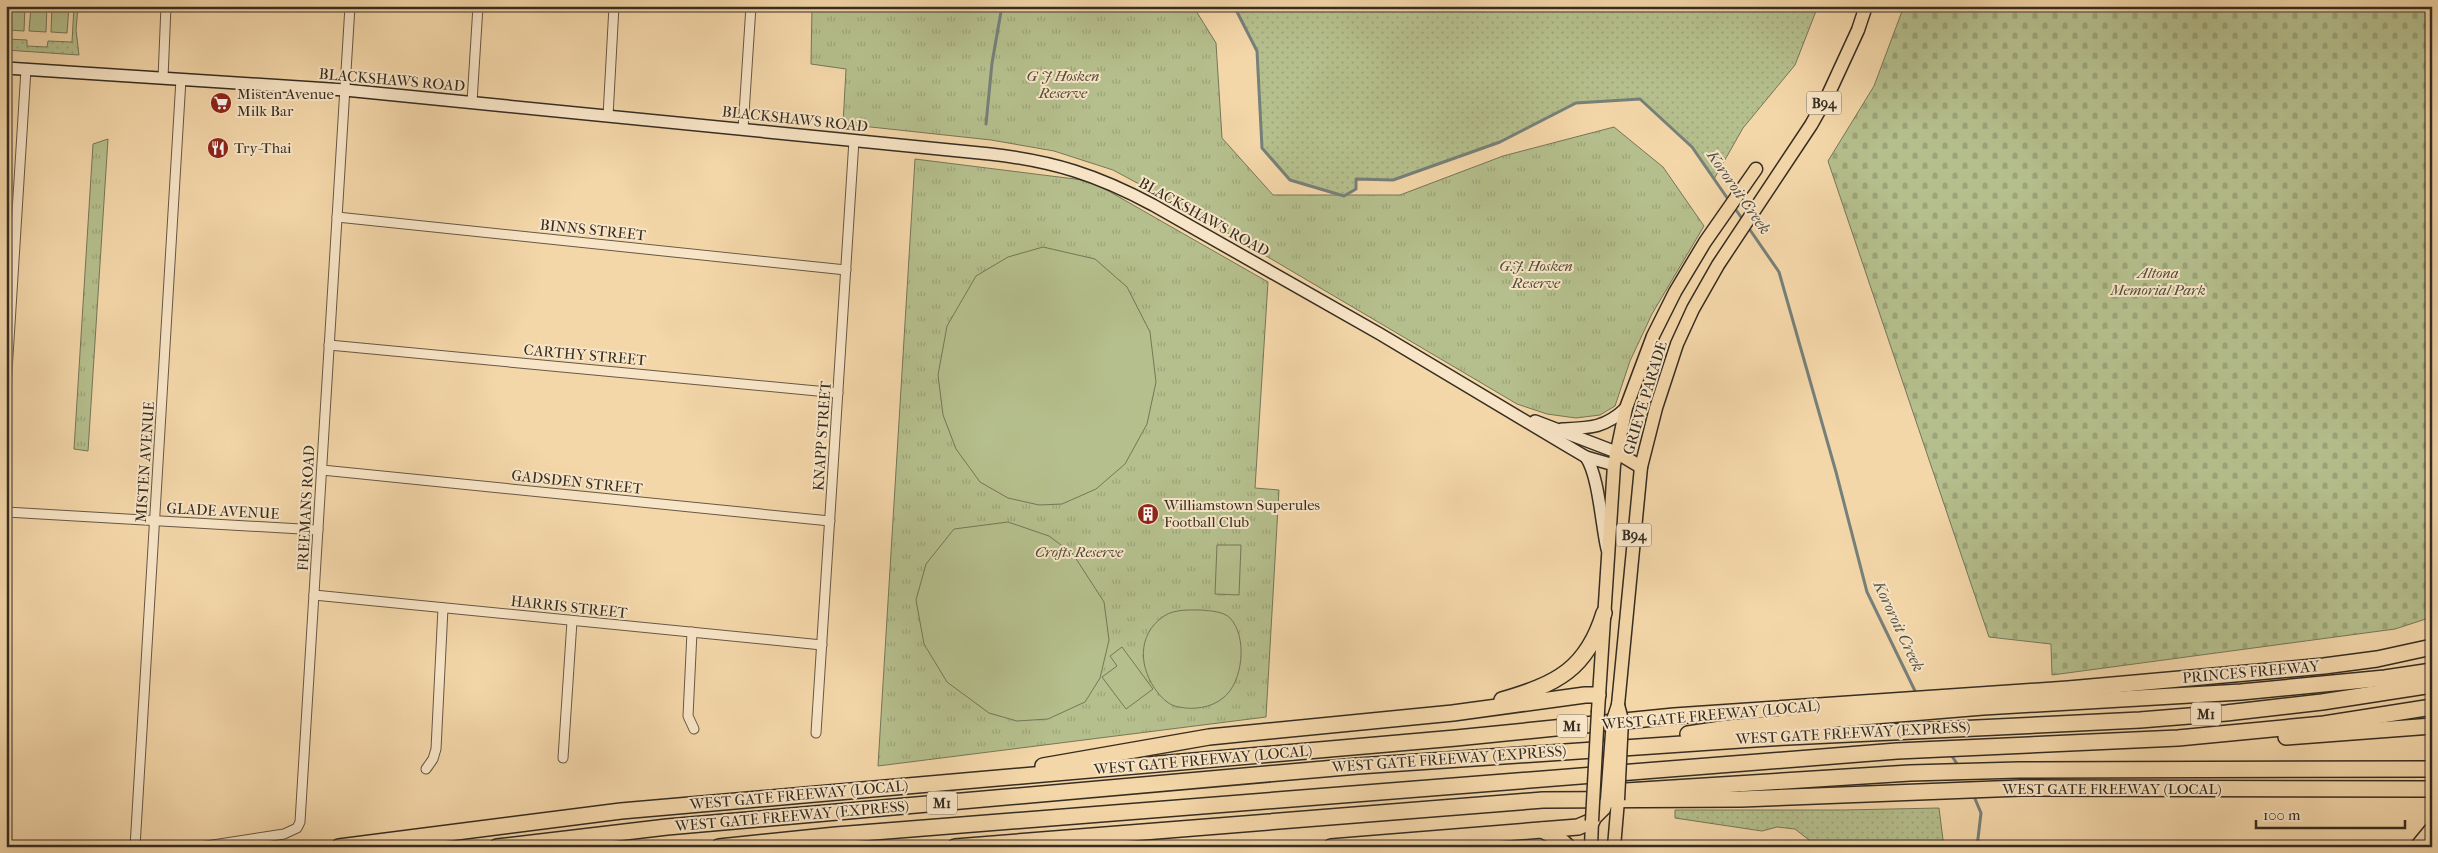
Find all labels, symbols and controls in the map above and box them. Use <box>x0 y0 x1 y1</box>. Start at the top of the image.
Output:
street label: BLACKSHAWS ROAD <box>318 65 466 95</box>
park label: G J Hosken Reserve <box>1027 67 1099 102</box>
place label: Misten Avenue Milk Bar <box>237 85 334 120</box>
supermarket icon: Misten Avenue Milk Bar <box>209 91 233 115</box>
road number: B94 <box>1806 92 1842 115</box>
street label: BLACKSHAWS ROAD <box>721 102 869 136</box>
restaurant icon: Try-Thai <box>206 136 230 160</box>
place label: Try-Thai <box>234 139 292 157</box>
water label: Kororoit Creek <box>1703 146 1775 238</box>
street label: BLACKSHAWS ROAD <box>1136 174 1272 260</box>
street label: BINNS STREET <box>539 215 648 245</box>
park label: G.J. Hosken Reserve <box>1499 257 1573 292</box>
park label: Altona Memorial Park <box>2109 264 2206 299</box>
street label: GRIEVE PARADE <box>1619 339 1671 457</box>
street label: CARTHY STREET <box>523 341 648 369</box>
street label: KNAPP STREET <box>809 380 835 492</box>
street label: MISTEN AVENUE <box>132 401 158 523</box>
street label: FREEMANS ROAD <box>294 445 318 571</box>
street label: GADSDEN STREET <box>511 466 644 498</box>
place label: Williamstown Superules Football Club <box>1163 496 1321 531</box>
street label: GLADE AVENUE <box>166 499 280 523</box>
building icon: Williamstown Superules Football Club <box>1136 502 1160 526</box>
road number: B94 <box>1616 524 1652 546</box>
park label: Crofts Reserve <box>1035 543 1124 561</box>
water label: Kororoit Creek <box>1869 577 1928 674</box>
street label: HARRIS STREET <box>510 592 629 622</box>
street label: PRINCES FREEWAY <box>2182 657 2321 687</box>
street label: WEST GATE FREEWAY (LOCAL) <box>1600 696 1821 734</box>
road number: M1 <box>2191 702 2221 726</box>
road number: M1 <box>1557 714 1587 738</box>
street label: WEST GATE FREEWAY (EXPRESS) <box>1734 718 1971 748</box>
street label: WEST GATE FREEWAY (LOCAL) <box>1092 741 1313 779</box>
street label: WEST GATE FREEWAY (EXPRESS) <box>1330 742 1567 776</box>
street label: WEST GATE FREEWAY (LOCAL) <box>688 776 909 814</box>
street label: WEST GATE FREEWAY (LOCAL) <box>2001 780 2222 798</box>
road number: M1 <box>927 791 957 814</box>
street label: WEST GATE FREEWAY (EXPRESS) <box>673 797 910 835</box>
scale bar <box>2256 798 2404 830</box>
text: 100 m <box>2263 806 2301 824</box>

